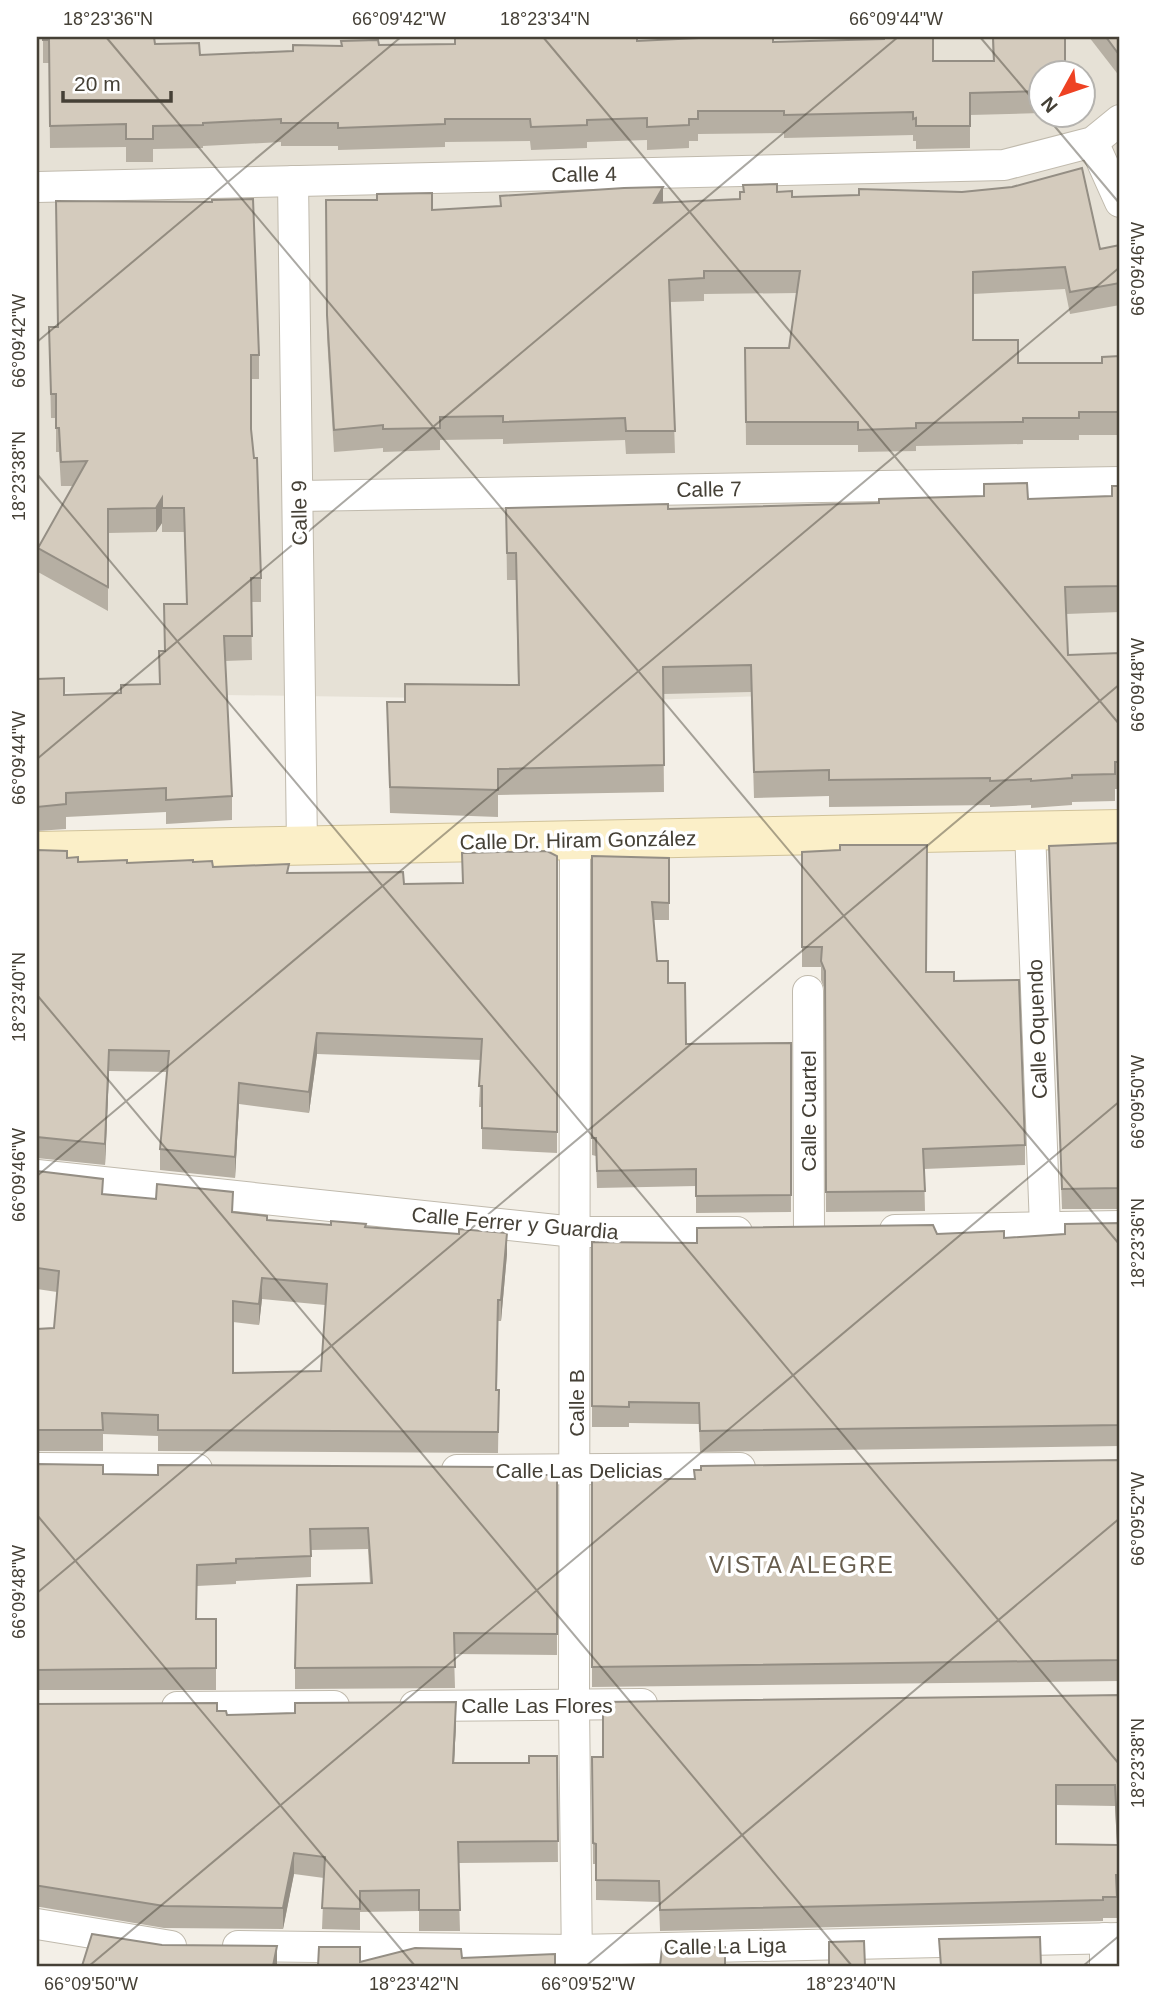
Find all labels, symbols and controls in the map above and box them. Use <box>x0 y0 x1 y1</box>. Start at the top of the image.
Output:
text: 18°23'36"N <box>63 9 153 29</box>
text: 66°09'42"W <box>352 9 446 29</box>
text: 18°23'34"N <box>500 9 590 29</box>
text: 66°09'44"W <box>849 9 943 29</box>
scale bar <box>63 60 172 104</box>
north arrow <box>1028 60 1098 130</box>
text: 20 m <box>74 72 121 95</box>
text: N <box>1037 93 1062 117</box>
street label: Calle 4 <box>551 162 617 186</box>
text: 66°09'46"W <box>1128 222 1148 316</box>
text: 66°09'42"W <box>9 294 29 388</box>
text: 18°23'38"N <box>9 431 29 521</box>
street label: Calle 7 <box>676 477 742 501</box>
street label: Calle 9 <box>287 480 311 546</box>
text: 66°09'48"W <box>1128 638 1148 732</box>
text: 66°09'44"W <box>9 711 29 805</box>
street label: Calle Dr. Hiram González <box>459 826 697 854</box>
text: 18°23'40"N <box>9 952 29 1042</box>
street label: Calle Oquendo <box>1023 959 1051 1099</box>
street label: Calle Cuartel <box>797 1050 820 1172</box>
text: 66°09'50"W <box>1128 1055 1148 1149</box>
text: 66°09'46"W <box>9 1128 29 1222</box>
text: 18°23'36"N <box>1128 1198 1148 1288</box>
street label: Calle Ferrer y Guardia <box>411 1202 620 1244</box>
street label: Calle B <box>565 1369 588 1437</box>
street label: Calle Las Delicias <box>496 1459 662 1482</box>
text: 66°09'52"W <box>1128 1472 1148 1566</box>
text: 66°09'48"W <box>9 1545 29 1639</box>
district label: VISTA ALEGRE <box>709 1552 895 1578</box>
street label: Calle Las Flores <box>461 1694 613 1717</box>
text: 18°23'38"N <box>1128 1718 1148 1808</box>
street label: Calle La Liga <box>664 1933 787 1959</box>
text: 66°09'50"W <box>44 1974 138 1994</box>
text: 18°23'42"N <box>369 1974 459 1994</box>
text: 66°09'52"W <box>541 1974 635 1994</box>
text: 18°23'40"N <box>806 1974 896 1994</box>

